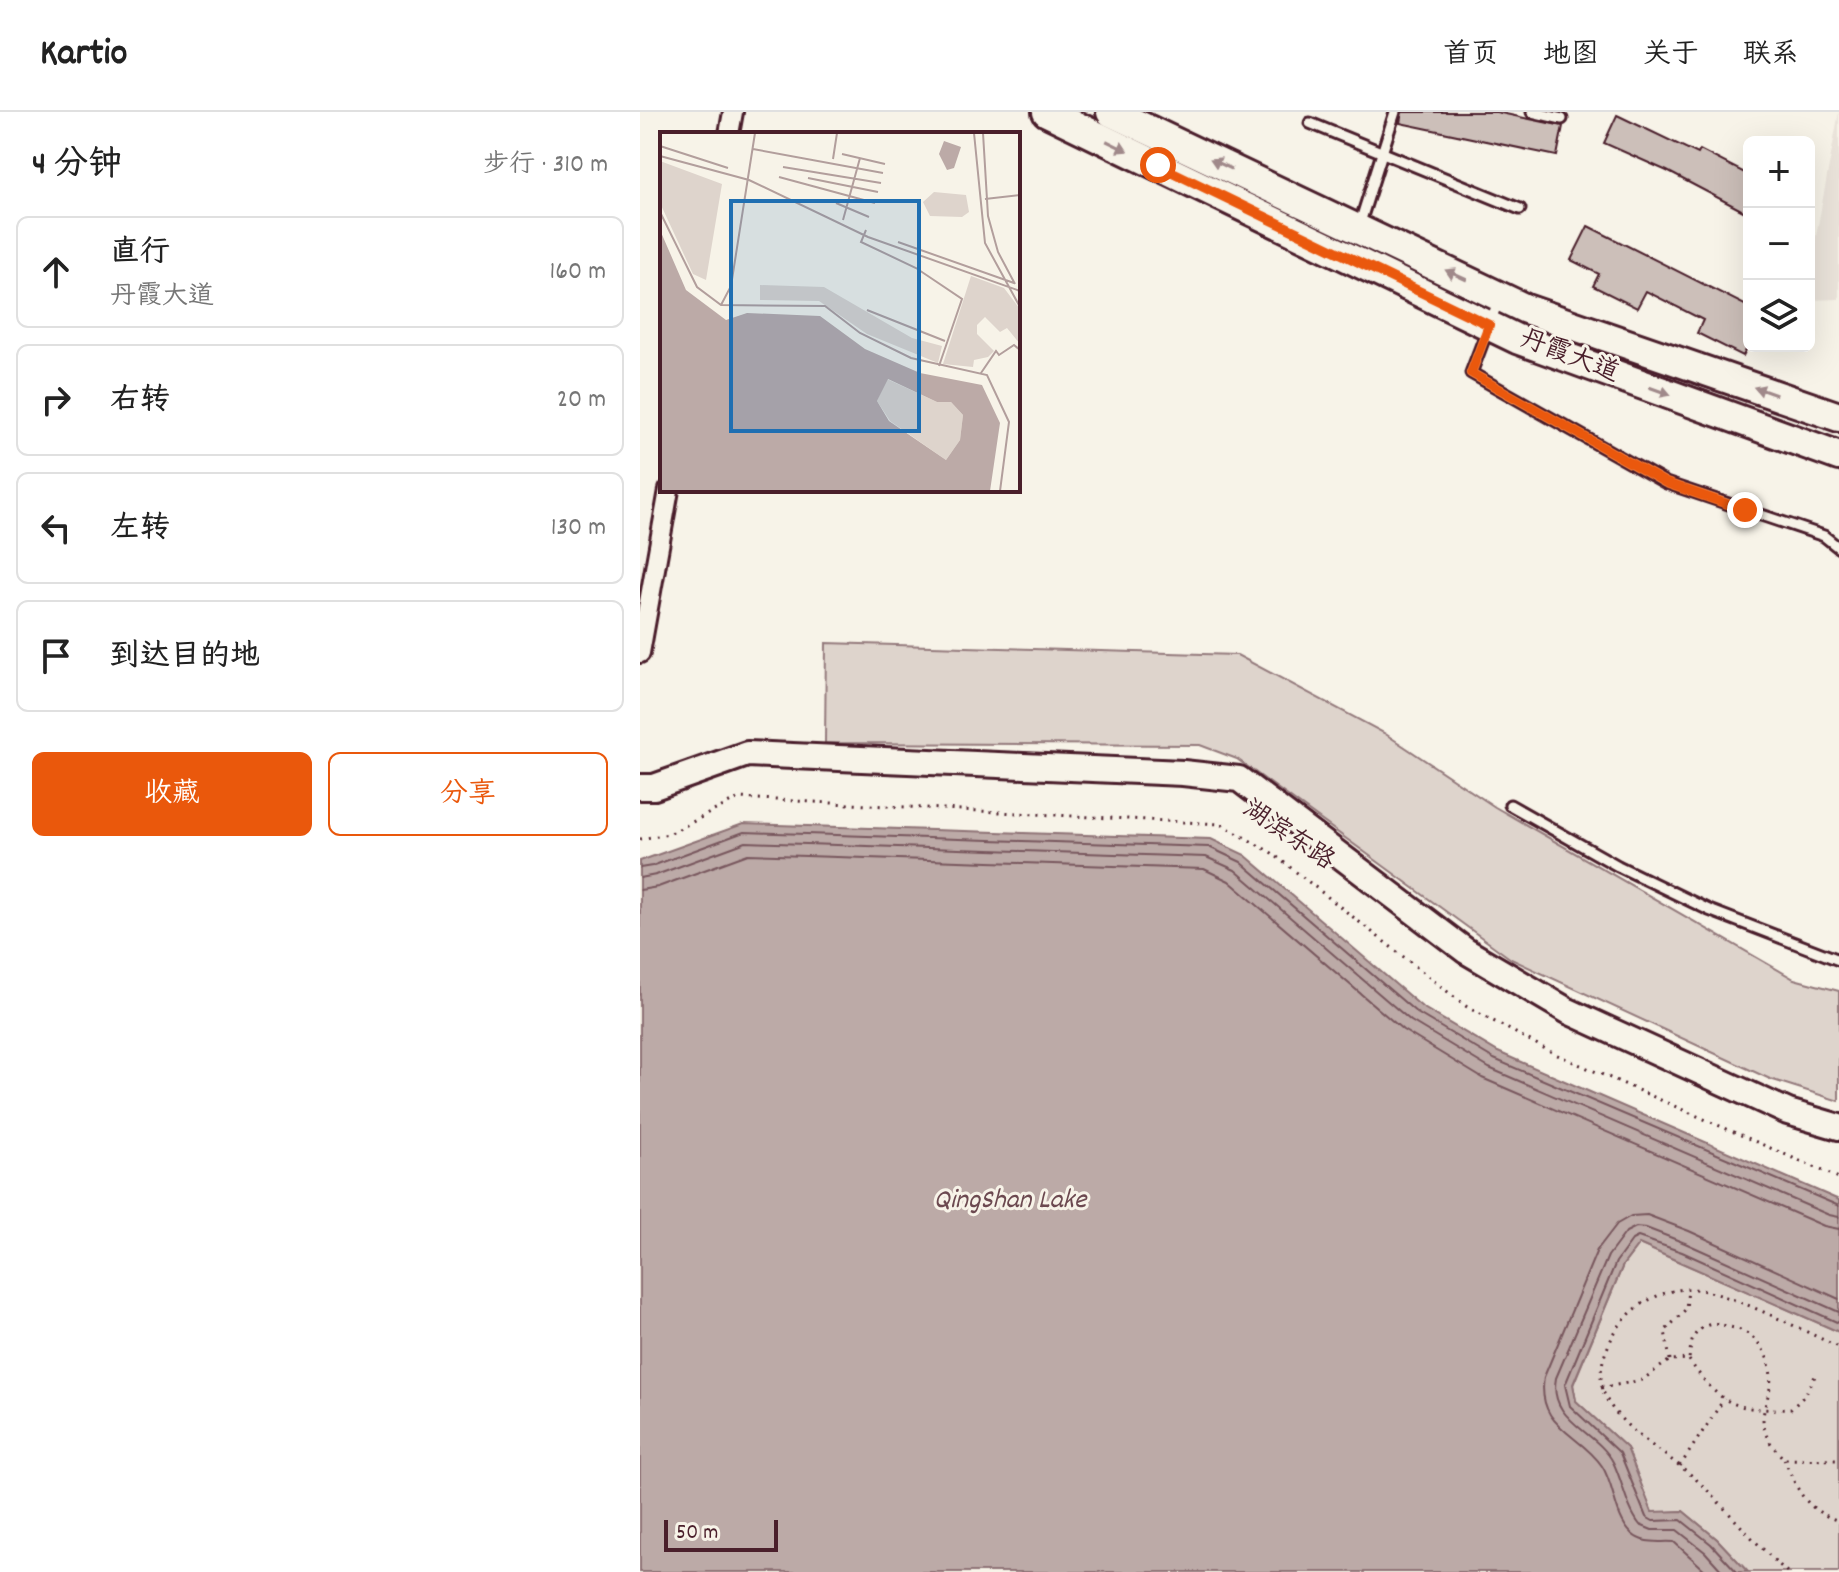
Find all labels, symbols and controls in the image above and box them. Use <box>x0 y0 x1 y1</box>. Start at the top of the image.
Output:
text: Kartio <box>40 28 127 83</box>
text: 首页 <box>1443 37 1499 77</box>
text: 地图 <box>1543 37 1599 77</box>
text: 关于 <box>1643 37 1699 77</box>
text: 联系 <box>1743 37 1799 77</box>
inset map <box>660 132 1020 492</box>
map controls <box>1743 136 1815 352</box>
button: + <box>1743 136 1815 208</box>
one-way arrow <box>1106 139 1129 153</box>
text: 4 分钟 <box>32 142 122 191</box>
text: 步行 · 310 m <box>483 147 608 184</box>
route start <box>1140 147 1176 183</box>
one-way arrow <box>1209 157 1233 171</box>
button: − <box>1743 208 1815 280</box>
text: 直行 <box>110 233 170 276</box>
icon: ahead <box>34 250 78 294</box>
text: 160 m <box>550 254 606 291</box>
one-way arrow <box>1444 268 1468 282</box>
text: 丹霞大道 <box>110 279 214 316</box>
button: layers <box>1743 280 1815 352</box>
street label: 丹霞大道 <box>1514 321 1624 393</box>
icon: right <box>34 378 78 422</box>
text: 右转 <box>110 381 170 424</box>
text: 20 m <box>557 382 606 419</box>
one-way arrow <box>1648 385 1672 398</box>
one-way arrow <box>1753 385 1777 397</box>
route end <box>1727 492 1763 528</box>
icon: left <box>34 506 78 550</box>
text: 左转 <box>110 509 170 552</box>
text: 130 m <box>551 510 606 547</box>
icon: arrive <box>34 634 78 678</box>
text: 到达目的地 <box>110 637 260 680</box>
button: 收藏 <box>32 752 312 836</box>
button: 分享 <box>328 752 608 836</box>
street label: 湖滨东路 <box>1235 792 1341 880</box>
water label: QingShan Lake <box>934 1182 1088 1222</box>
scale bar <box>664 1516 778 1552</box>
text: 50 m <box>676 1518 718 1549</box>

